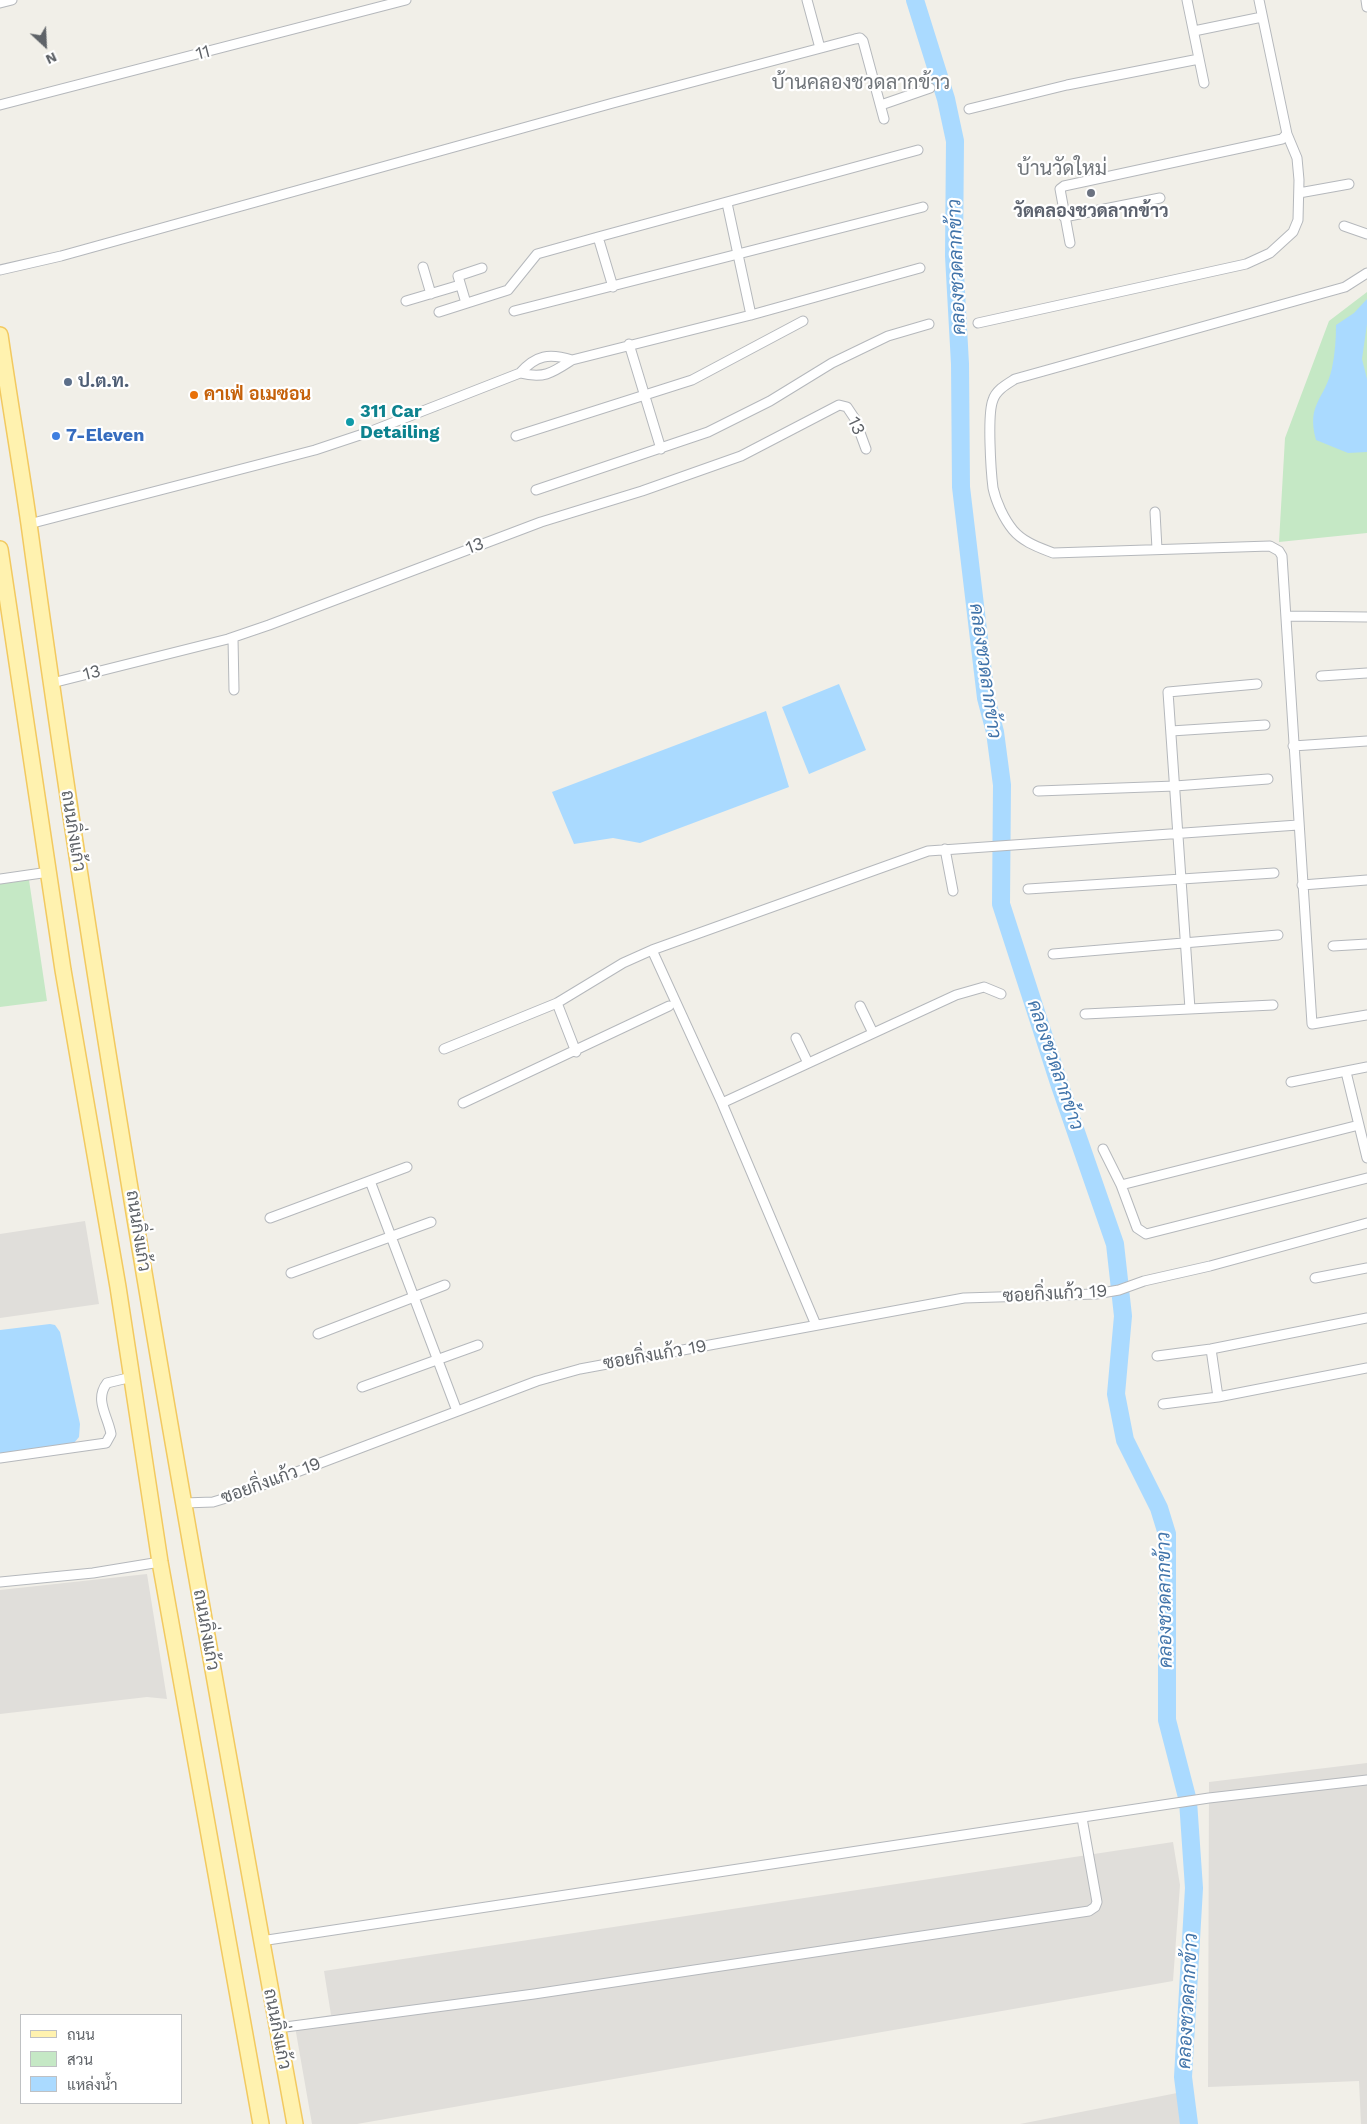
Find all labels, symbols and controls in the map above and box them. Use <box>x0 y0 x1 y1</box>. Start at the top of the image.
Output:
north arrow <box>20 20 70 70</box>
street label: 11 <box>194 41 212 65</box>
text: N <box>43 49 59 68</box>
district label: บ้านคลองชวดลากข้าว <box>772 71 950 95</box>
district label: บ้านวัดใหม่ <box>1017 157 1107 181</box>
marker: วัดคลองชวดลากข้าว <box>1085 187 1097 199</box>
water label: คลองชวดลากข้าว <box>943 199 971 335</box>
place label: วัดคลองชวดลากข้าว <box>1013 201 1169 223</box>
place label: ป.ต.ท. <box>78 371 129 393</box>
marker: ป.ต.ท. <box>62 376 74 388</box>
place label: คาเฟ่ อเมซอน <box>204 384 311 406</box>
marker: คาเฟ่ อเมซอน <box>188 389 200 401</box>
place label: 311 Car Detailing <box>360 401 439 444</box>
street label: 13 <box>843 413 869 439</box>
marker: 311 Car Detailing <box>344 416 356 428</box>
place label: 7-Eleven <box>66 425 144 447</box>
marker: 7-Eleven <box>50 430 62 442</box>
street label: 13 <box>463 533 487 559</box>
water label: คลองชวดลากข้าว <box>964 602 1006 740</box>
street label: 13 <box>81 660 103 686</box>
street label: ถนนกิ่งแก้ว <box>56 789 90 873</box>
water label: คลองชวดลากข้าว <box>1022 997 1088 1133</box>
street label: ถนนกิ่งแก้ว <box>121 1189 155 1273</box>
street label: ซอยกิ่งแก้ว 19 <box>1002 1280 1108 1308</box>
street label: ซอยกิ่งแก้ว 19 <box>602 1335 708 1375</box>
street label: ซอยกิ่งแก้ว 19 <box>218 1453 324 1509</box>
water label: คลองชวดลากข้าว <box>1152 1532 1178 1668</box>
street label: ถนนกิ่งแก้ว <box>188 1588 224 1672</box>
water label: คลองชวดลากข้าว <box>1173 1932 1203 2070</box>
street label: ถนนกิ่งแก้ว <box>259 1987 295 2071</box>
legend <box>20 2014 182 2104</box>
text: ถนน <box>67 2026 95 2044</box>
text: สวน <box>67 2051 93 2069</box>
text: แหล่งน้ำ <box>67 2076 118 2094</box>

